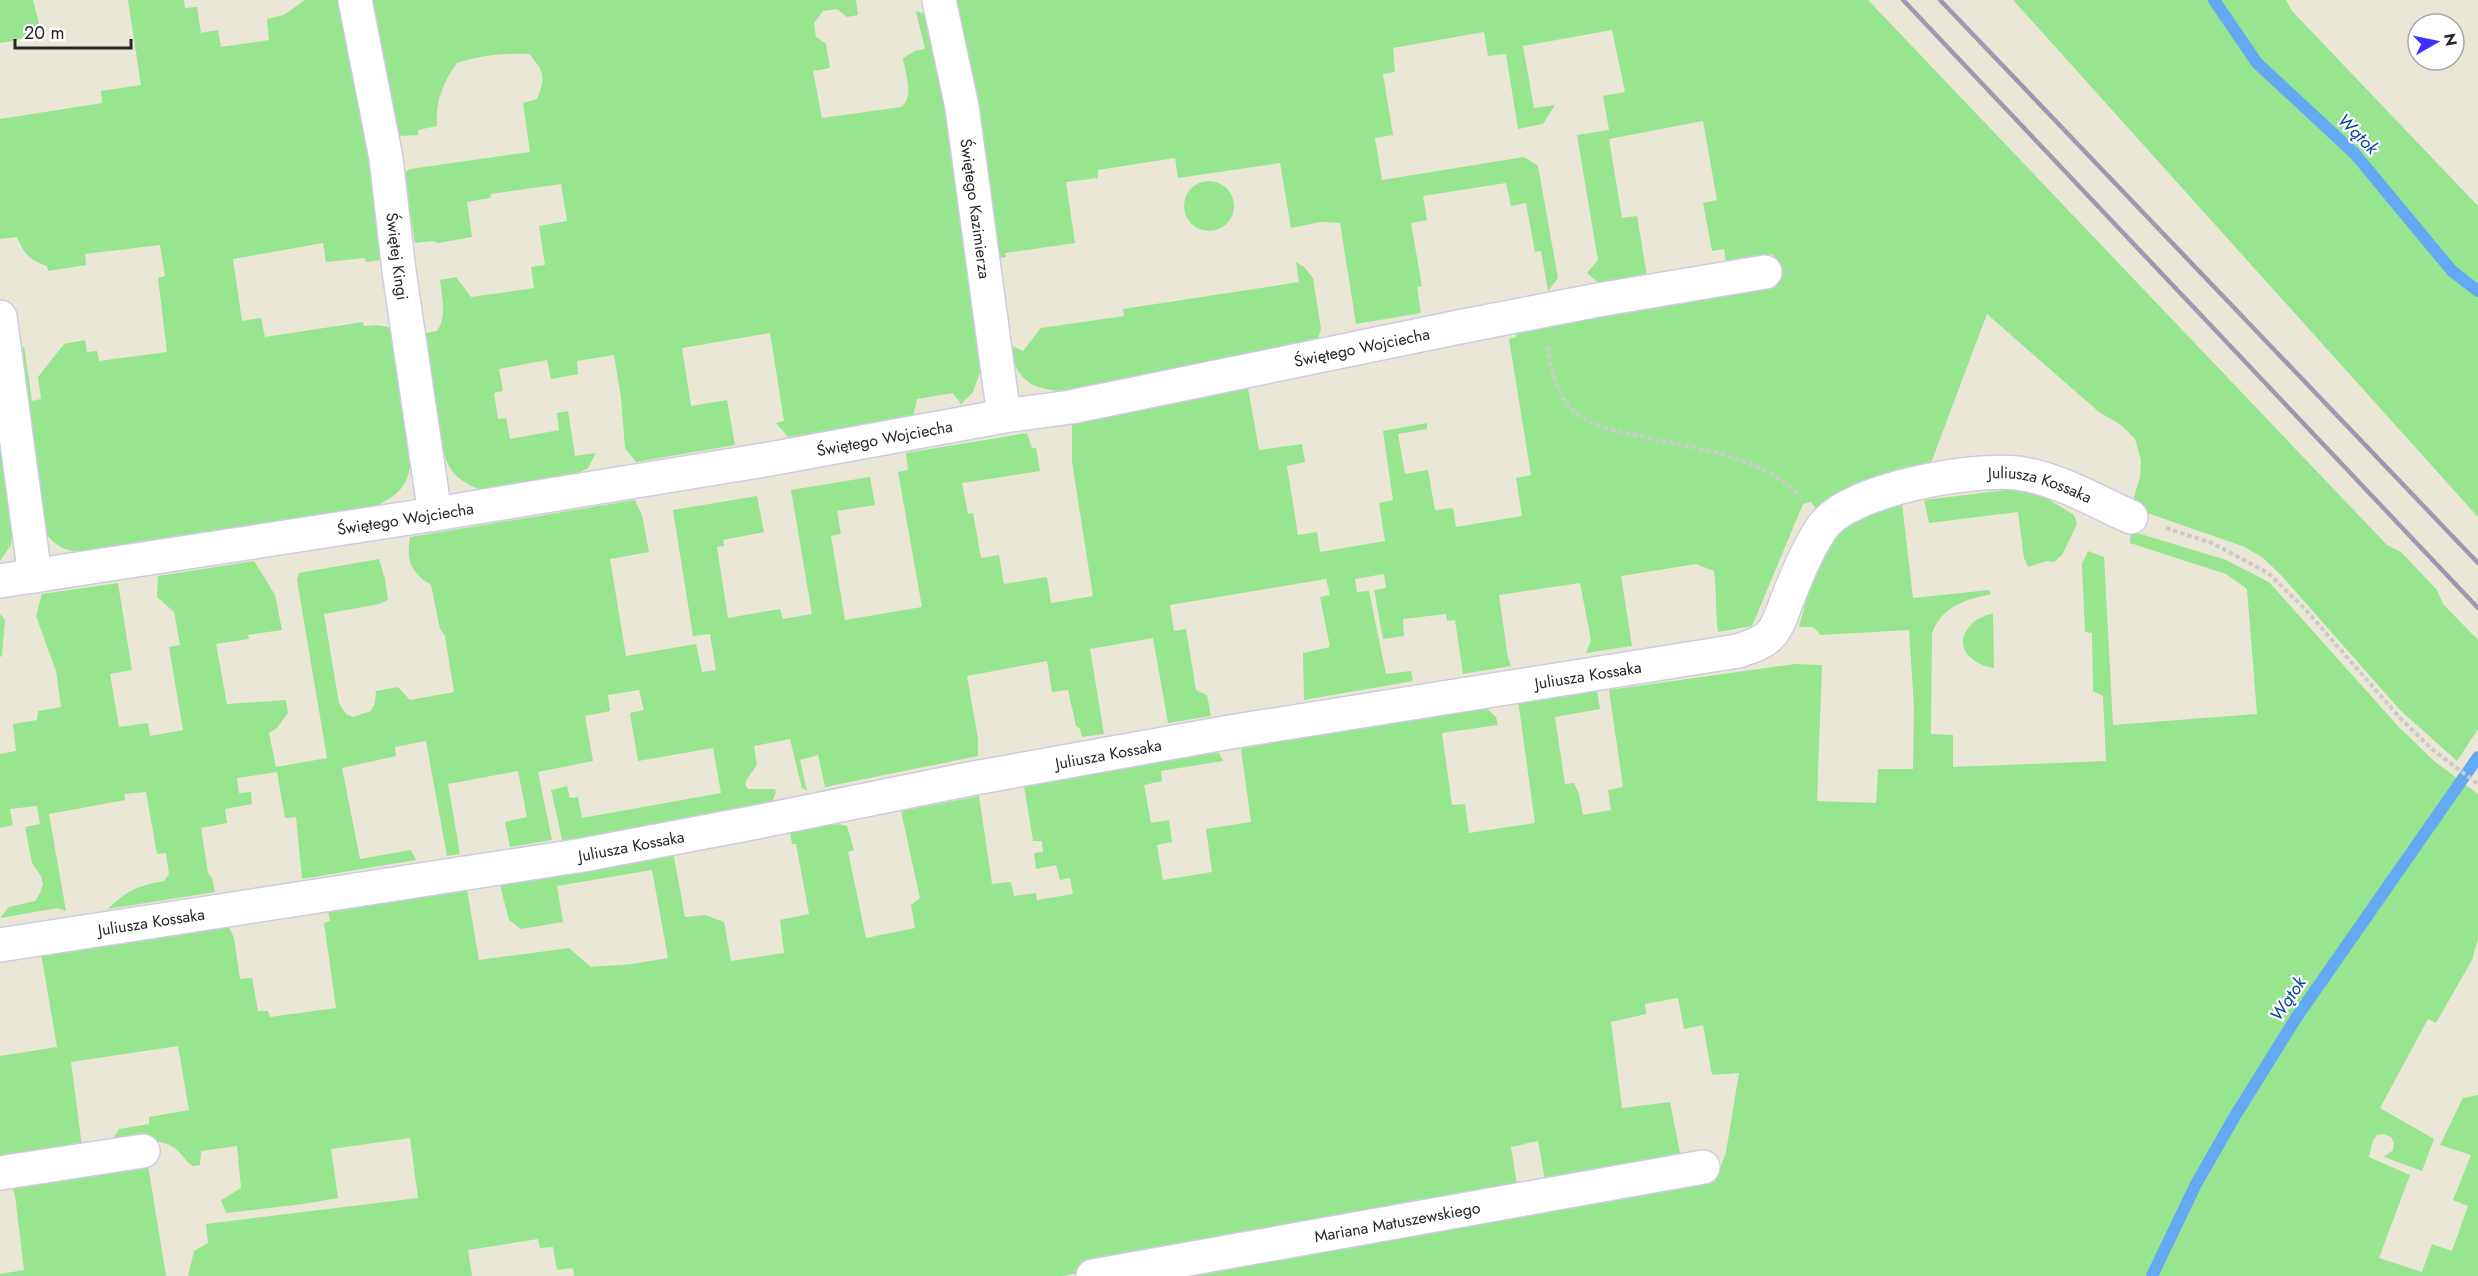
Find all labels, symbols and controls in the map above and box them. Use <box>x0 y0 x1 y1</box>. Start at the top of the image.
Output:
scale bar <box>15 12 130 50</box>
north arrow <box>2406 12 2466 72</box>
text: 20 m <box>24 20 64 46</box>
text: N <box>2438 32 2463 48</box>
water label: Wątok <box>2332 108 2385 161</box>
street label: Świętego Kazimierza <box>954 137 996 280</box>
street label: Świętej Kingi <box>380 211 414 302</box>
street label: Świętego Wojciecha <box>1292 322 1432 373</box>
street label: Świętego Wojciecha <box>815 415 955 462</box>
street label: Juliusza Kossaka <box>1985 461 2096 509</box>
street label: Świętego Wojciecha <box>335 497 475 541</box>
street label: Juliusza Kossaka <box>1531 656 1643 696</box>
street label: Juliusza Kossaka <box>1052 734 1163 776</box>
street label: Juliusza Kossaka <box>575 825 686 868</box>
street label: Juliusza Kossaka <box>94 903 206 942</box>
water label: Wątok <box>2264 970 2313 1026</box>
street label: Mariana Matuszewskiego <box>1312 1196 1482 1248</box>

